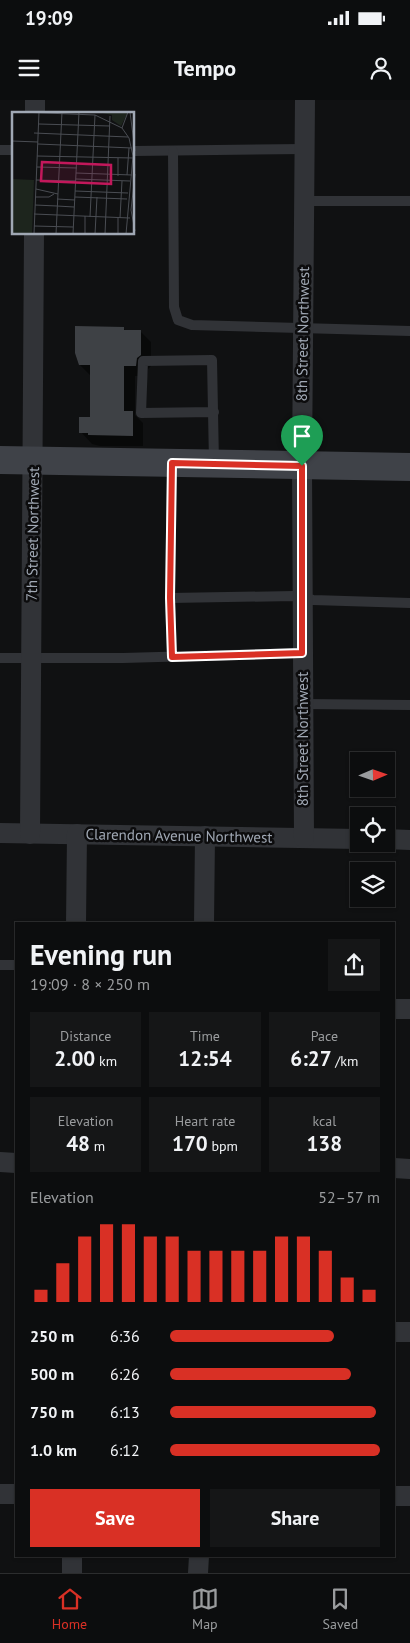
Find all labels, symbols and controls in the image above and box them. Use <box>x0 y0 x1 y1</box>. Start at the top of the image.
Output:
text: 19:09 <box>25 6 73 30</box>
icon: menu <box>15 54 43 82</box>
text: Tempo <box>174 54 236 82</box>
icon: person <box>367 54 395 82</box>
inset map <box>12 112 135 235</box>
street label: 8th Street Northwest <box>292 267 313 401</box>
pin <box>281 415 323 466</box>
icon: arrive <box>288 422 316 450</box>
street label: 7th Street Northwest <box>22 467 43 601</box>
street label: 8th Street Northwest <box>293 672 312 806</box>
north arrow <box>350 752 395 798</box>
map controls <box>350 752 395 907</box>
button: locate <box>350 807 395 852</box>
street label: Clarendon Avenue Northwest <box>85 824 273 847</box>
button: layers <box>350 862 395 907</box>
text: Evening run <box>30 936 172 973</box>
button: share <box>328 939 380 991</box>
text: 19:09 · 8 × 250 m <box>30 974 150 994</box>
text: Distance <box>60 1027 111 1045</box>
text: Time <box>190 1027 220 1045</box>
text: Pace <box>311 1027 338 1045</box>
text: 2.00 <box>54 1045 95 1072</box>
text: 12:54 <box>178 1045 232 1072</box>
text: 6:27 <box>290 1045 332 1072</box>
text: km <box>95 1052 117 1070</box>
text: /km <box>332 1052 358 1070</box>
text: Elevation <box>58 1112 114 1130</box>
text: Heart rate <box>175 1112 235 1130</box>
text: kcal <box>312 1112 336 1130</box>
text: 48 <box>66 1130 90 1157</box>
text: 170 <box>172 1130 208 1157</box>
text: 138 <box>306 1130 342 1157</box>
text: m <box>90 1137 105 1155</box>
text: bpm <box>208 1137 238 1155</box>
text: Elevation <box>30 1187 94 1207</box>
text: 52–57 m <box>318 1187 380 1207</box>
text: 250 m <box>30 1326 74 1346</box>
text: 6:36 <box>110 1326 140 1346</box>
text: 500 m <box>30 1364 74 1384</box>
text: 6:26 <box>110 1364 140 1384</box>
text: 750 m <box>30 1402 74 1422</box>
text: 6:13 <box>110 1402 140 1422</box>
text: 1.0 km <box>30 1440 77 1460</box>
text: 6:12 <box>110 1440 140 1460</box>
button: Save <box>30 1489 200 1547</box>
button: Share <box>210 1489 380 1547</box>
tab: Home <box>52 1585 87 1633</box>
tab: Map <box>191 1585 219 1633</box>
tab: Saved <box>323 1585 358 1633</box>

